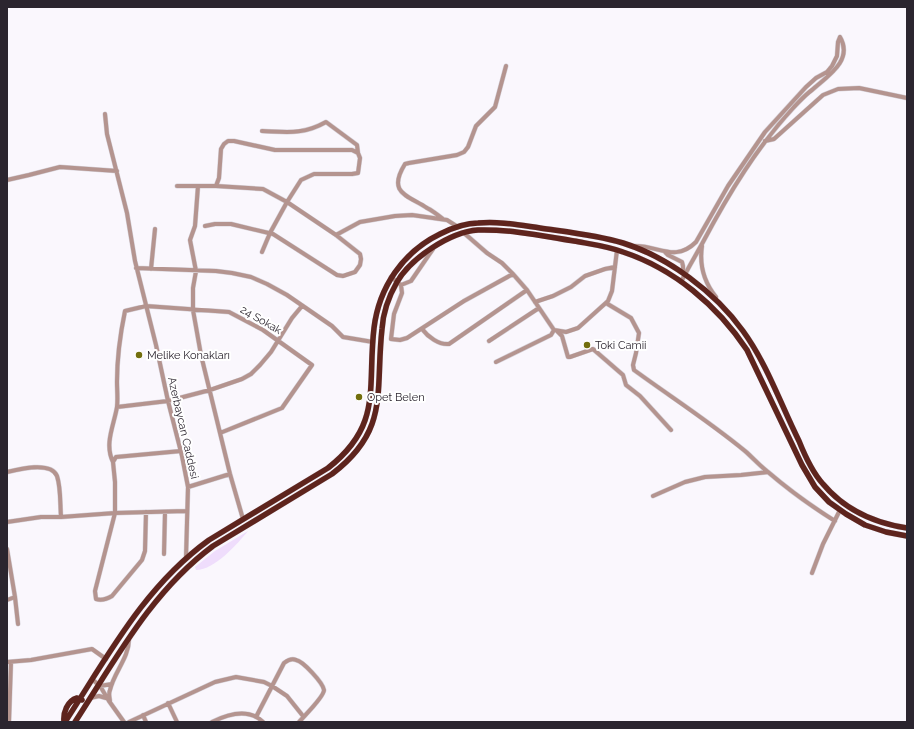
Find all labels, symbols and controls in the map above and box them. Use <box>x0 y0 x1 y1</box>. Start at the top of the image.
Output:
street label: 24 Sokak <box>238 303 284 337</box>
place label: Toki Camii <box>595 339 647 352</box>
marker: Toki Camii <box>582 340 592 350</box>
place label: Melike Konakları <box>147 349 230 362</box>
marker: Melike Konakları <box>134 350 144 360</box>
street label: Azerbaycan Caddesi <box>165 376 201 480</box>
place label: Opet Belen <box>367 391 425 404</box>
marker: Opet Belen <box>354 392 364 402</box>

